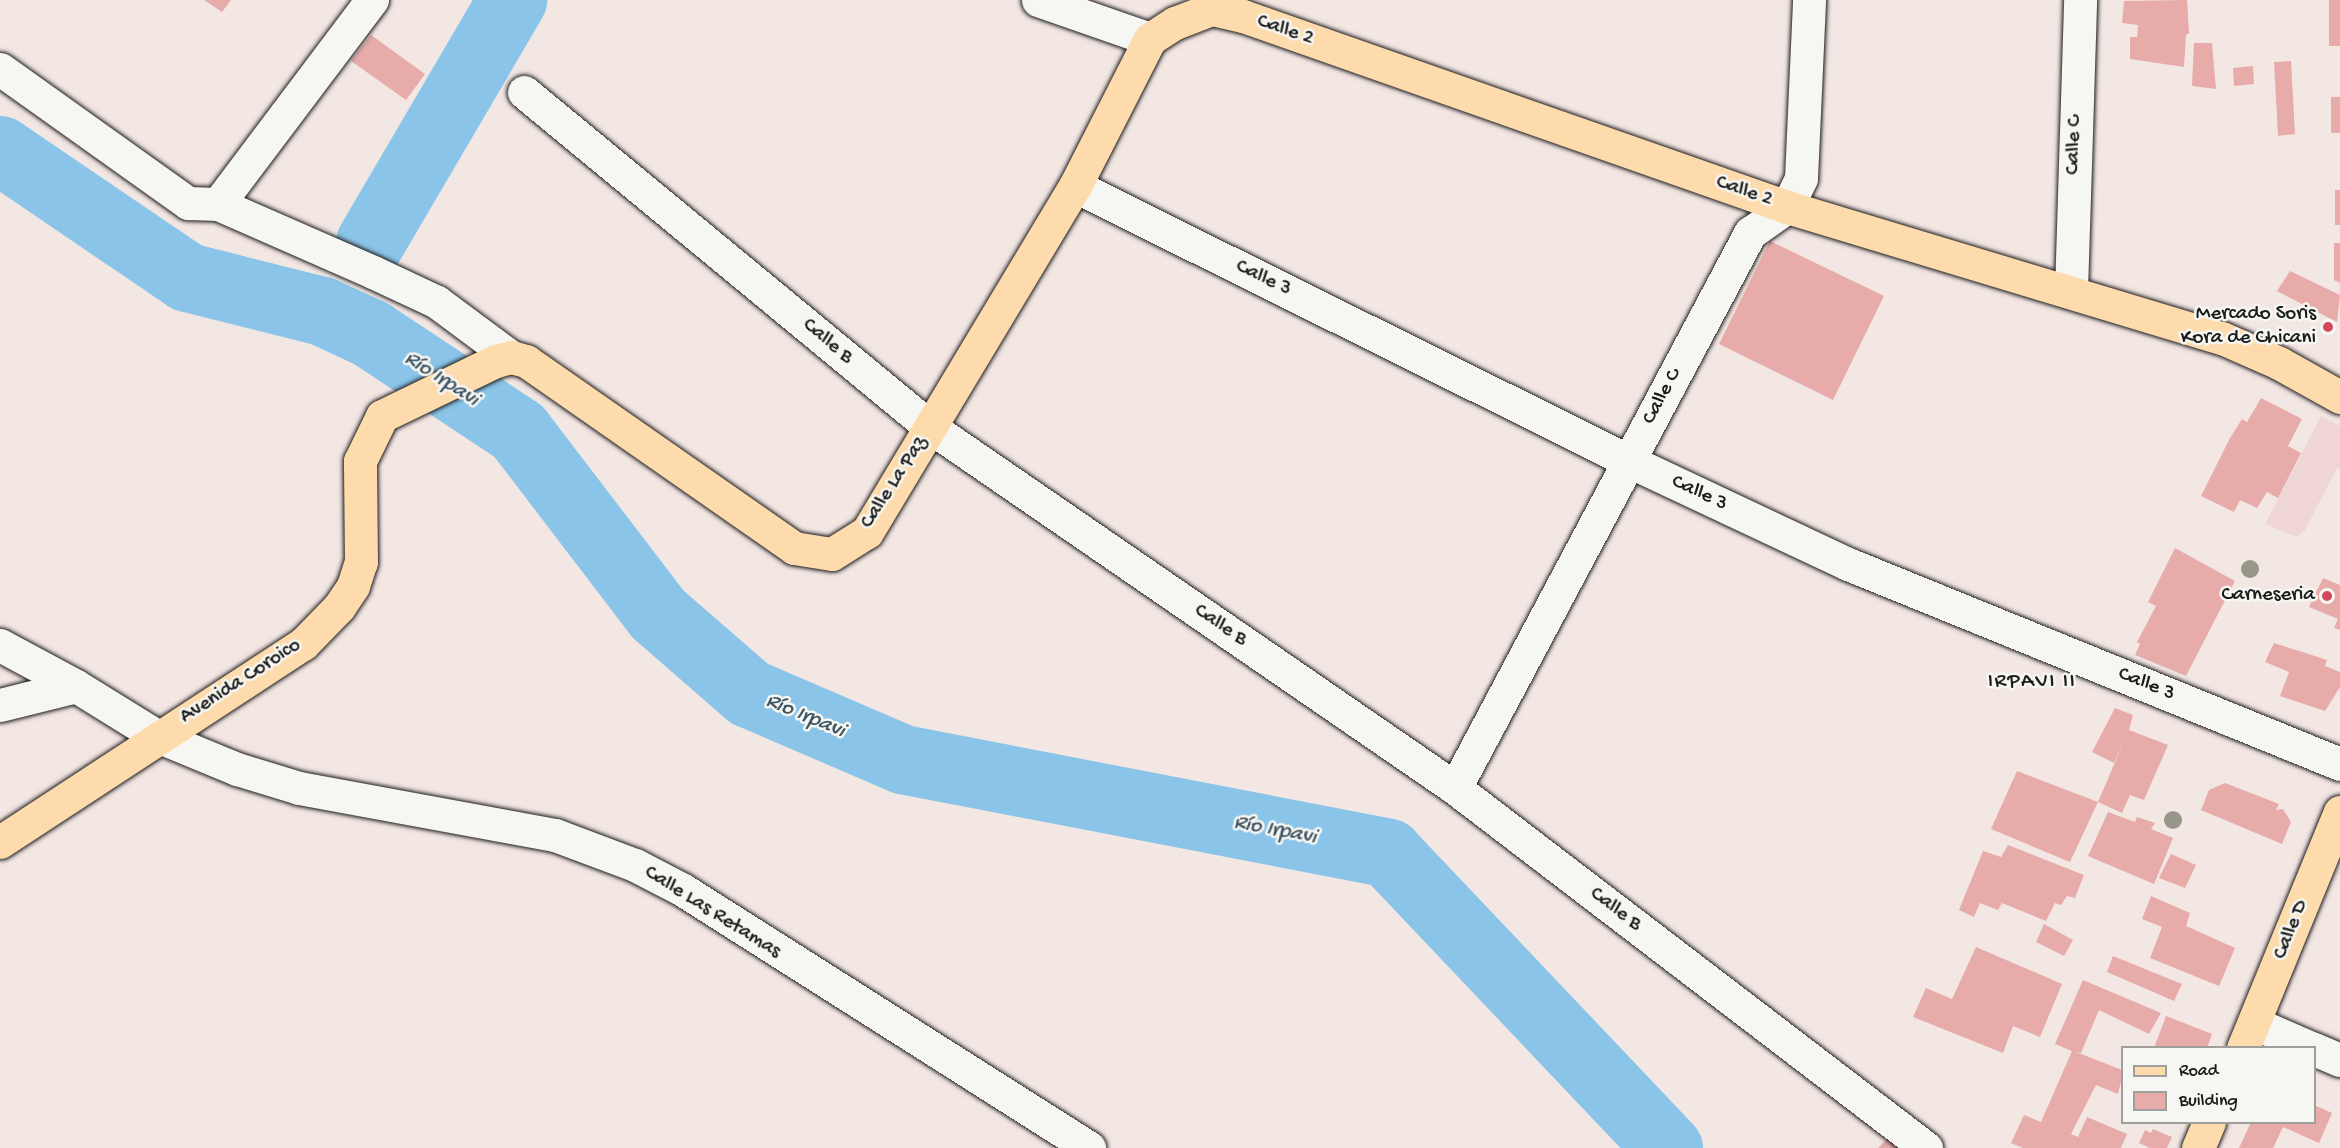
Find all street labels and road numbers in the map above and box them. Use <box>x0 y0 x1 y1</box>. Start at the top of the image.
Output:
street label: Calle 2 <box>1253 10 1317 52</box>
street label: Calle C <box>2061 115 2089 175</box>
street label: Calle 2 <box>1712 171 1776 213</box>
street label: Calle 3 <box>1231 255 1295 303</box>
street label: Calle B <box>796 313 858 371</box>
street label: Calle C <box>1638 365 1688 429</box>
street label: Calle La Paz <box>856 432 934 534</box>
street label: Calle 3 <box>1667 470 1731 518</box>
street label: Calle B <box>1189 599 1251 653</box>
street label: Avenida Coroico <box>176 634 306 730</box>
street label: Calle 3 <box>2114 662 2178 708</box>
street label: Calle Las Retamas <box>639 861 785 965</box>
street label: Calle B <box>1584 882 1646 938</box>
street label: Calle D <box>2269 897 2315 963</box>

